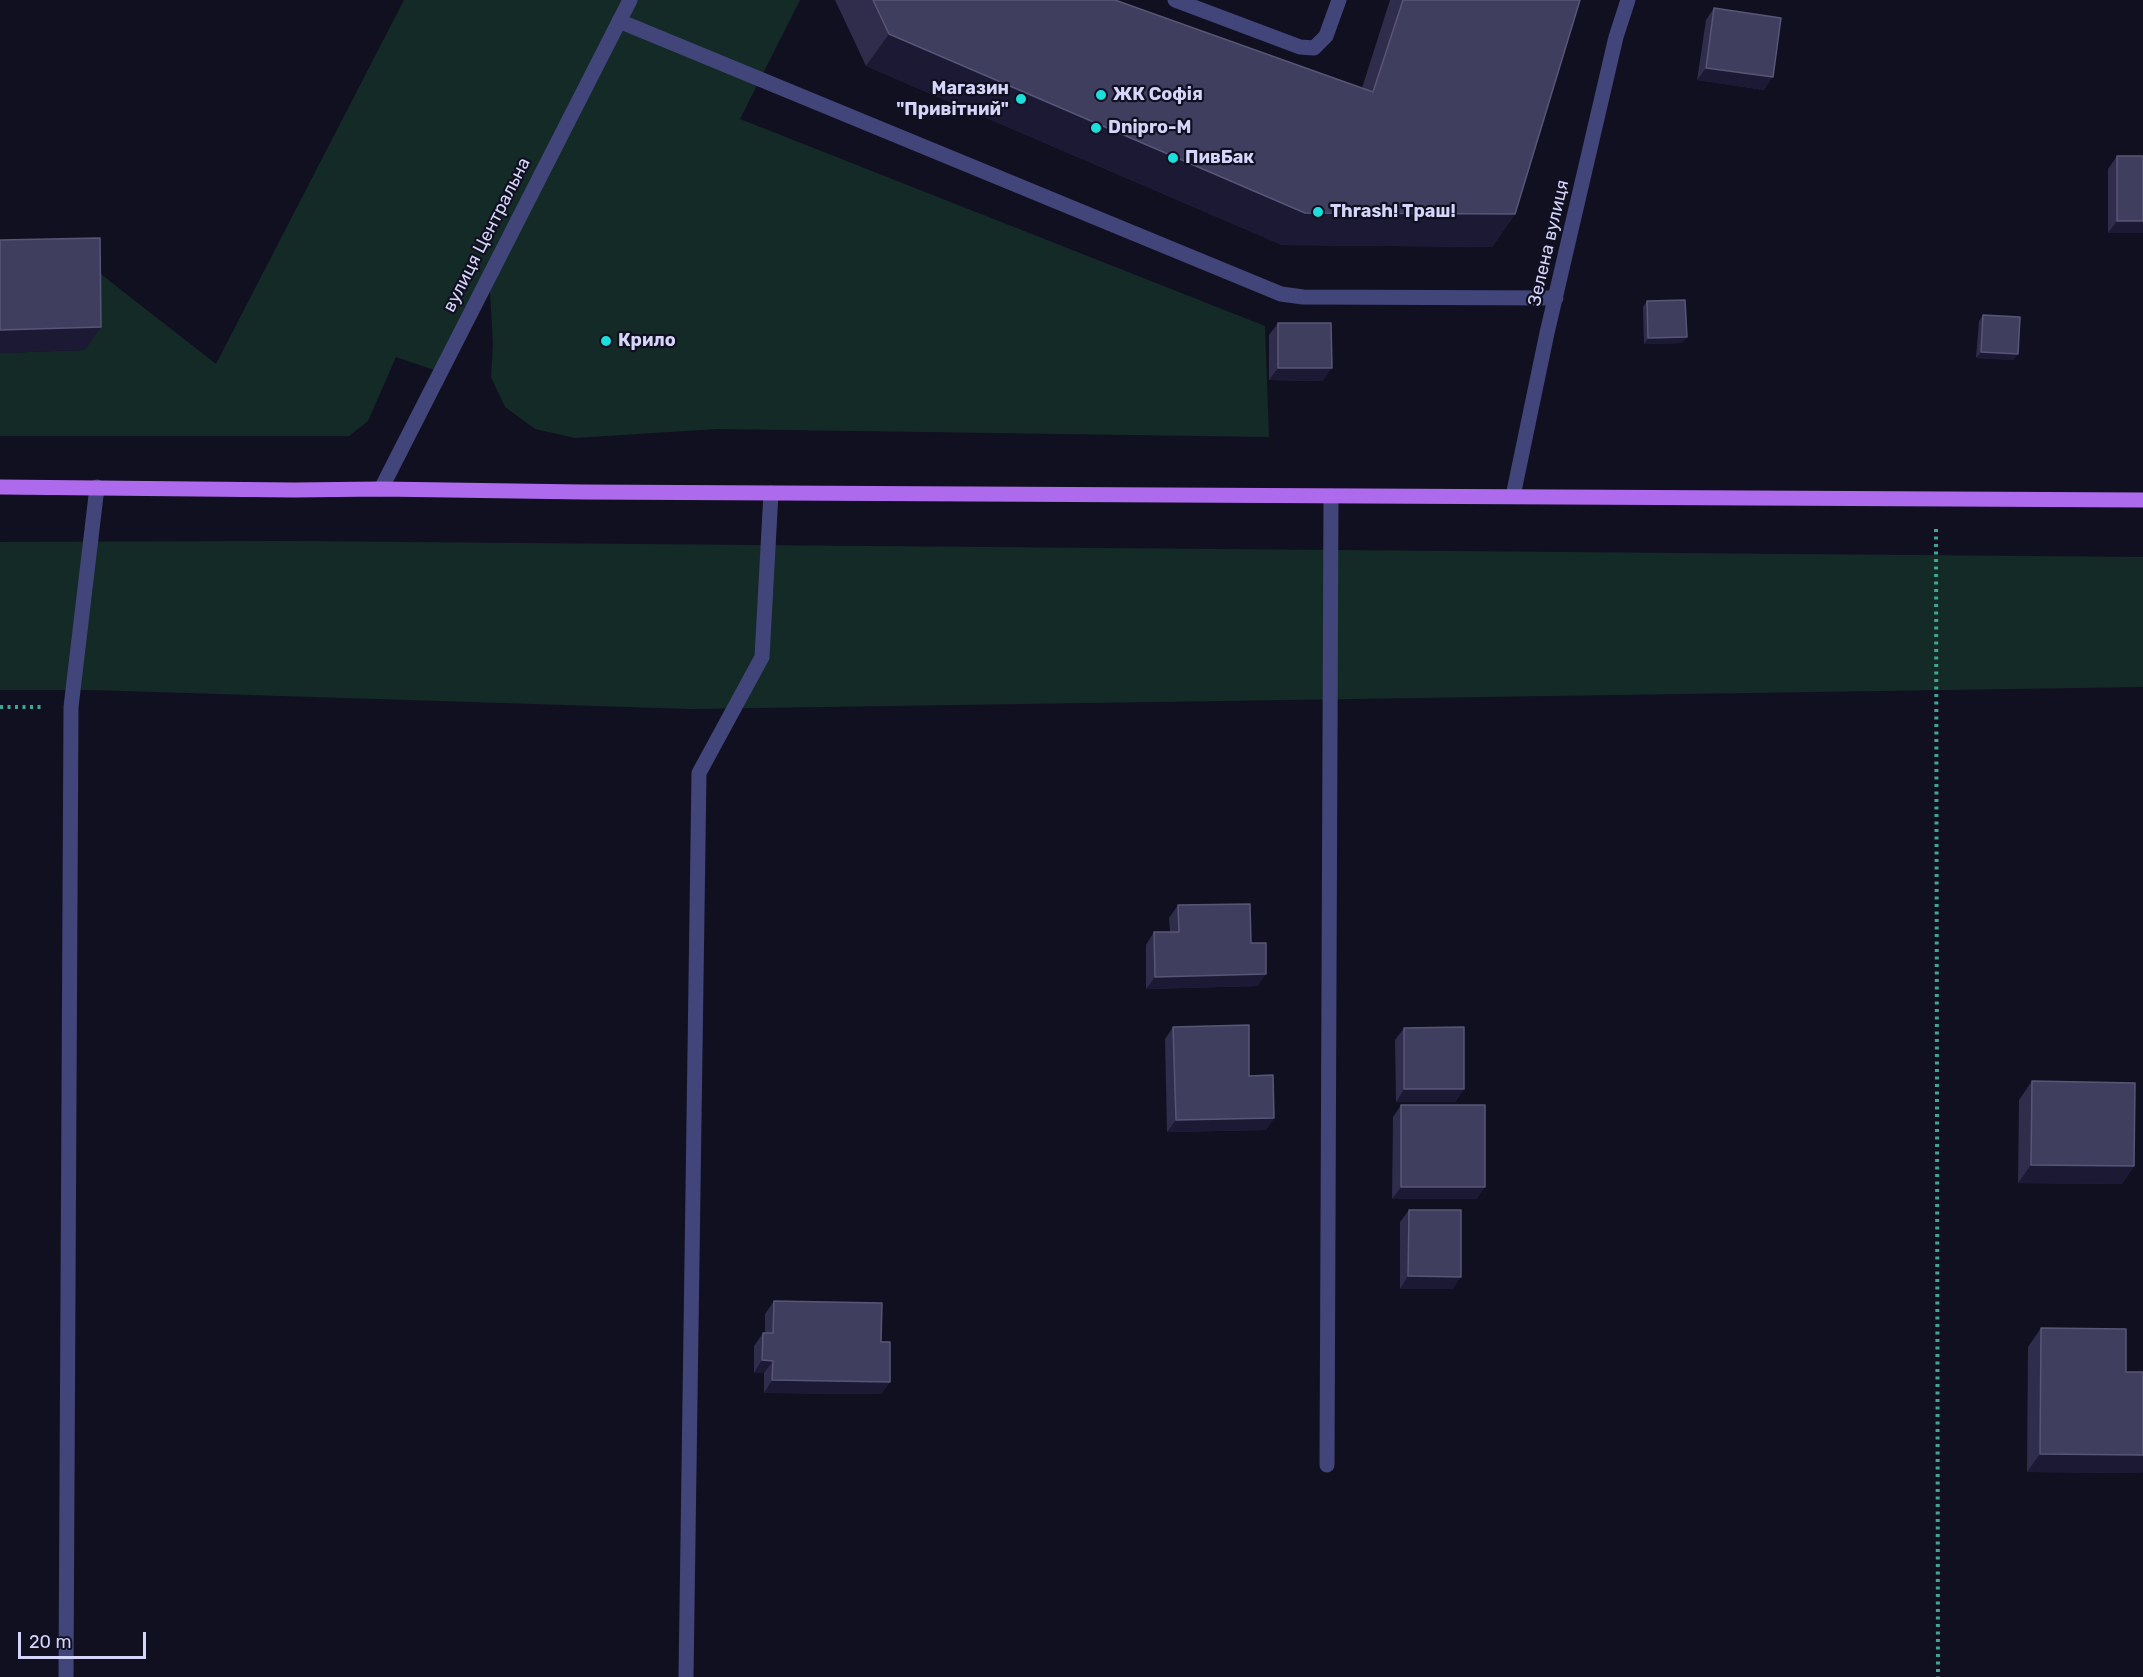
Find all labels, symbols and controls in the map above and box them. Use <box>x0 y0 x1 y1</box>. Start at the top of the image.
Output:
place label: Магазин "Привітний" <box>896 78 1009 121</box>
place label: ЖК Софія <box>1113 84 1203 106</box>
marker: ЖК Софія <box>1094 88 1108 102</box>
marker: Магазин "Привітний" <box>1014 92 1028 106</box>
place label: Dnipro-M <box>1108 117 1191 139</box>
marker: Dnipro-M <box>1089 121 1103 135</box>
place label: ПивБак <box>1185 147 1254 169</box>
marker: ПивБак <box>1166 151 1180 165</box>
street label: вулиця Центральна <box>439 154 535 316</box>
street label: Зелена вулиця <box>1524 178 1574 308</box>
place label: Thrash! Траш! <box>1330 201 1456 223</box>
marker: Thrash! Траш! <box>1311 205 1325 219</box>
place label: Крило <box>618 330 676 352</box>
marker: Крило <box>599 334 613 348</box>
scale bar <box>21 1620 148 1658</box>
text: 20 m <box>29 1631 71 1653</box>

